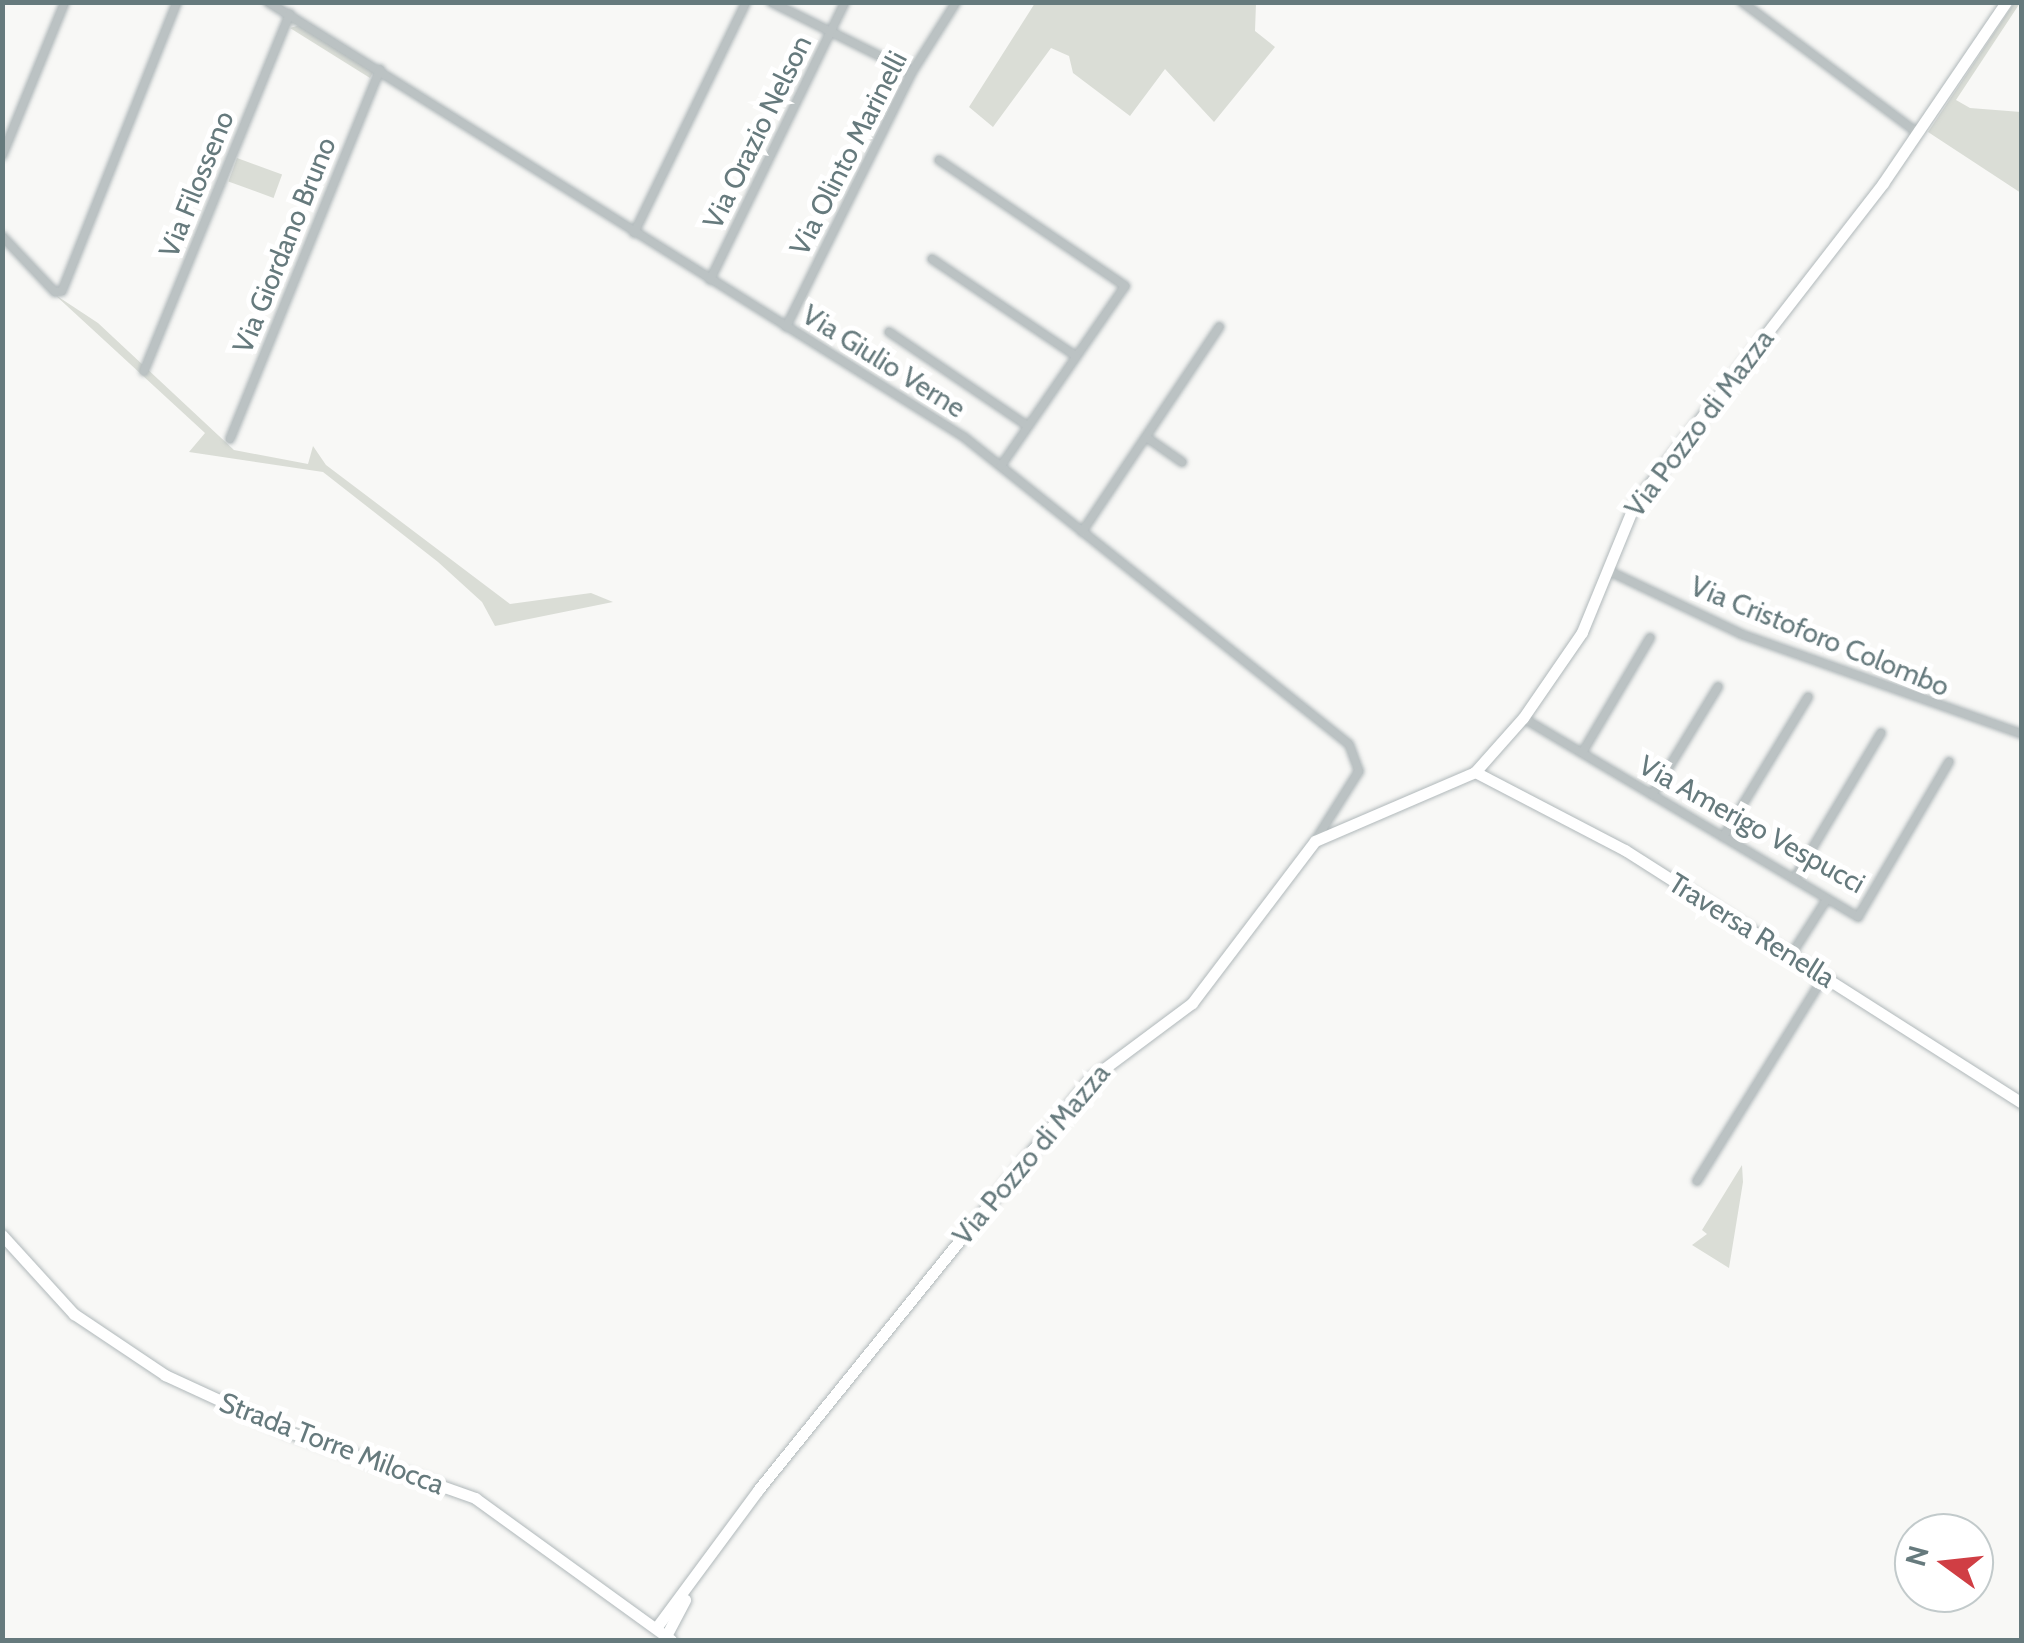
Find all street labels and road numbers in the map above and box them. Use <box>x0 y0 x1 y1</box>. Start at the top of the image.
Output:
street label: Via Orazio Nelson <box>696 30 818 234</box>
street label: Via Olinto Marinelli <box>782 45 914 261</box>
street label: Via Filosseno <box>151 106 241 262</box>
street label: Via Giordano Bruno <box>225 132 343 358</box>
street label: Via Giulio Verne <box>796 297 972 425</box>
street label: Via Pozzo di Mazza <box>1618 323 1780 523</box>
street label: Via Cristoforo Colombo <box>1686 569 1954 703</box>
street label: Via Amerigo Vespucci <box>1633 748 1871 900</box>
street label: Traversa Renella <box>1663 866 1841 994</box>
street label: Via Pozzo di Mazza <box>945 1057 1117 1251</box>
street label: Strada Torre Milocca <box>215 1385 449 1501</box>

